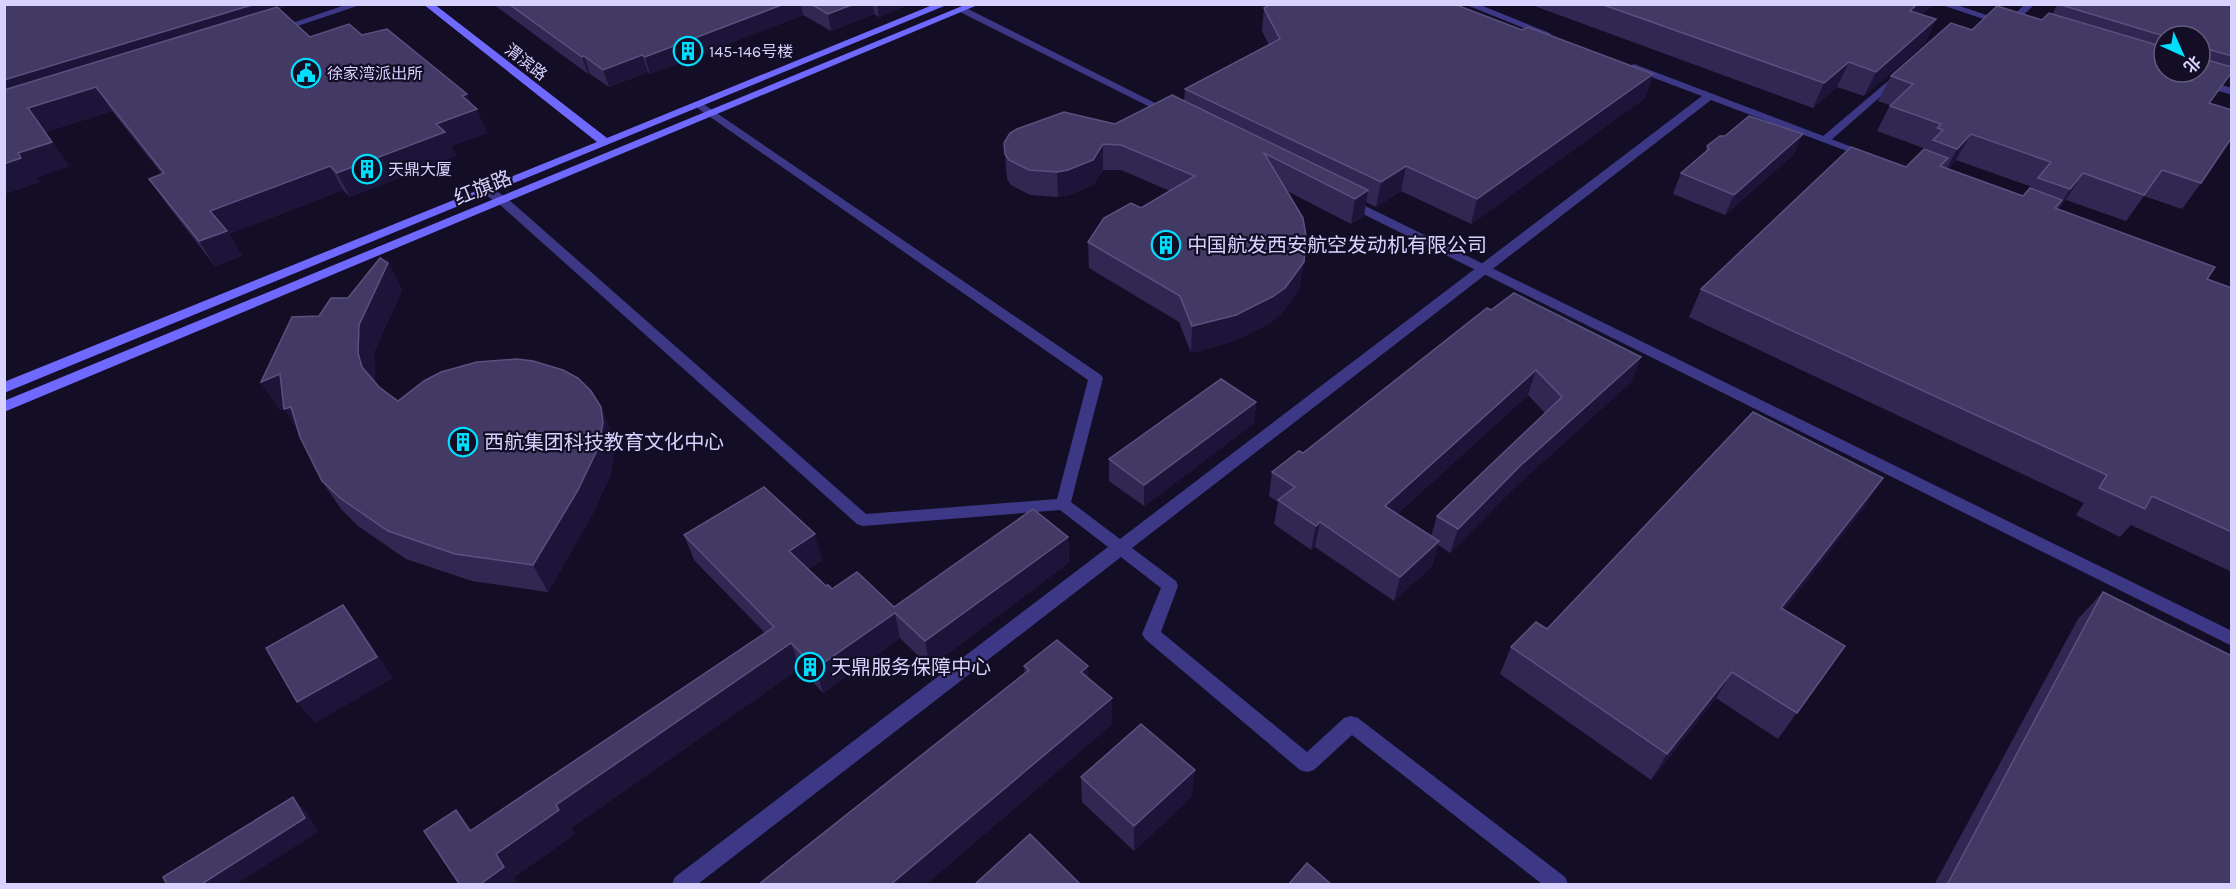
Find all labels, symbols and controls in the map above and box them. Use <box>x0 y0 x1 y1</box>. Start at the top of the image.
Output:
north arrow <box>2152 24 2212 84</box>
building icon: 145-146号楼 <box>672 35 704 67</box>
street label: 渭滨路 <box>501 40 551 84</box>
place label: 145-146号楼 <box>709 42 793 61</box>
text: 北 <box>2180 52 2205 77</box>
public building icon: 徐家湾派出所 <box>290 57 322 89</box>
place label: 徐家湾派出所 <box>327 64 423 83</box>
building icon: 天鼎大厦 <box>351 153 383 185</box>
place label: 天鼎大厦 <box>388 160 452 179</box>
street label: 红旗路 <box>451 166 515 210</box>
building icon: 中国航发西安航空发动机有限公司 <box>1150 229 1182 261</box>
place label: 中国航发西安航空发动机有限公司 <box>1187 234 1487 257</box>
building icon: 西航集团科技教育文化中心 <box>447 426 479 458</box>
place label: 西航集团科技教育文化中心 <box>484 431 724 454</box>
building icon: 天鼎服务保障中心 <box>794 651 826 683</box>
place label: 天鼎服务保障中心 <box>831 656 991 679</box>

